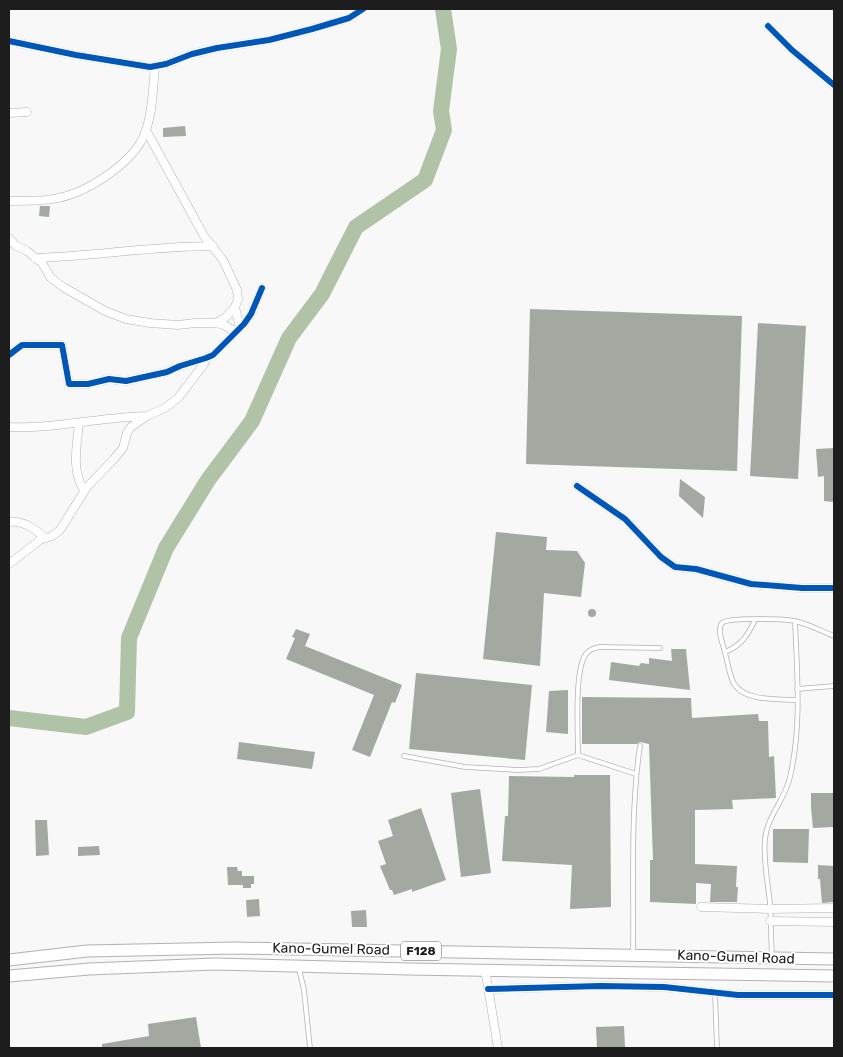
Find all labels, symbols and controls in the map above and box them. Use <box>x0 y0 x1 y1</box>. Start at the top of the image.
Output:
street label: Kano-Gumel Road <box>272 939 390 959</box>
road number: F128 <box>401 941 441 960</box>
street label: Kano-Gumel Road <box>677 946 795 968</box>

